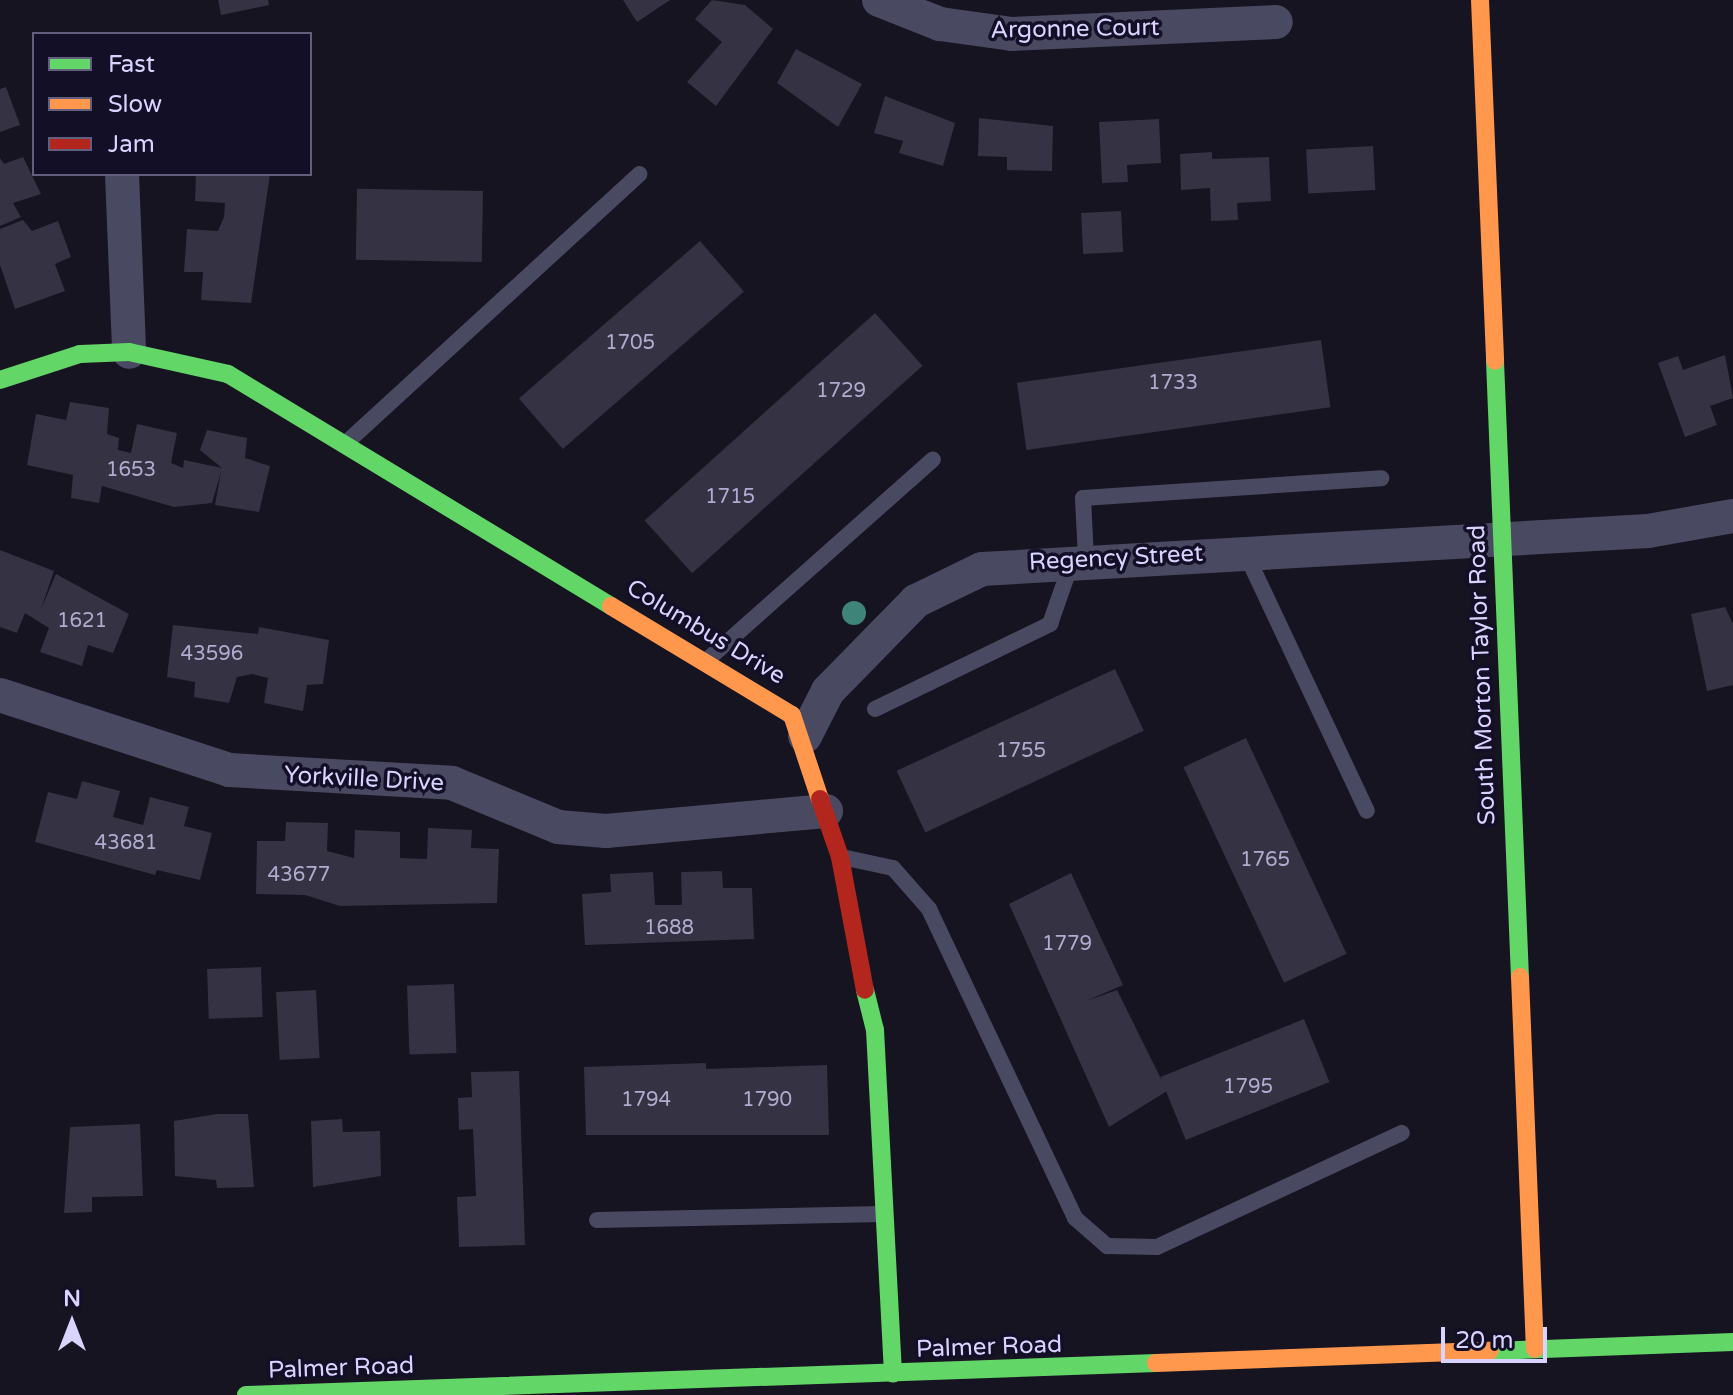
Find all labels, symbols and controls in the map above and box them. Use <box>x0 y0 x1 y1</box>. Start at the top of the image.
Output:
street label: Argonne Court <box>990 13 1160 45</box>
legend <box>32 32 312 176</box>
text: Fast <box>108 50 155 79</box>
text: Slow <box>108 90 162 119</box>
text: Jam <box>108 130 155 159</box>
house number: 1705 <box>605 331 655 355</box>
house number: 1733 <box>1148 371 1198 395</box>
house number: 1729 <box>816 379 866 403</box>
house number: 1653 <box>106 458 156 482</box>
house number: 1715 <box>705 485 755 509</box>
street label: South Morton Taylor Road <box>1462 524 1502 826</box>
street label: Regency Street <box>1028 539 1204 577</box>
street label: Columbus Drive <box>621 573 791 691</box>
house number: 1621 <box>57 609 107 633</box>
house number: 43596 <box>181 642 243 666</box>
house number: 1755 <box>996 739 1046 763</box>
street label: Yorkville Drive <box>283 760 445 798</box>
house number: 43681 <box>95 831 157 855</box>
house number: 1765 <box>1240 848 1290 872</box>
house number: 43677 <box>268 863 330 887</box>
house number: 1688 <box>644 916 694 940</box>
house number: 1779 <box>1042 932 1092 956</box>
house number: 1795 <box>1223 1075 1273 1099</box>
house number: 1794 <box>621 1088 671 1112</box>
house number: 1790 <box>742 1088 792 1112</box>
north arrow <box>32 1283 112 1363</box>
text: N <box>63 1286 81 1312</box>
scale bar <box>1445 1311 1551 1361</box>
text: 20 m <box>1455 1326 1513 1355</box>
street label: Palmer Road <box>915 1330 1063 1364</box>
street label: Palmer Road <box>267 1351 415 1385</box>

